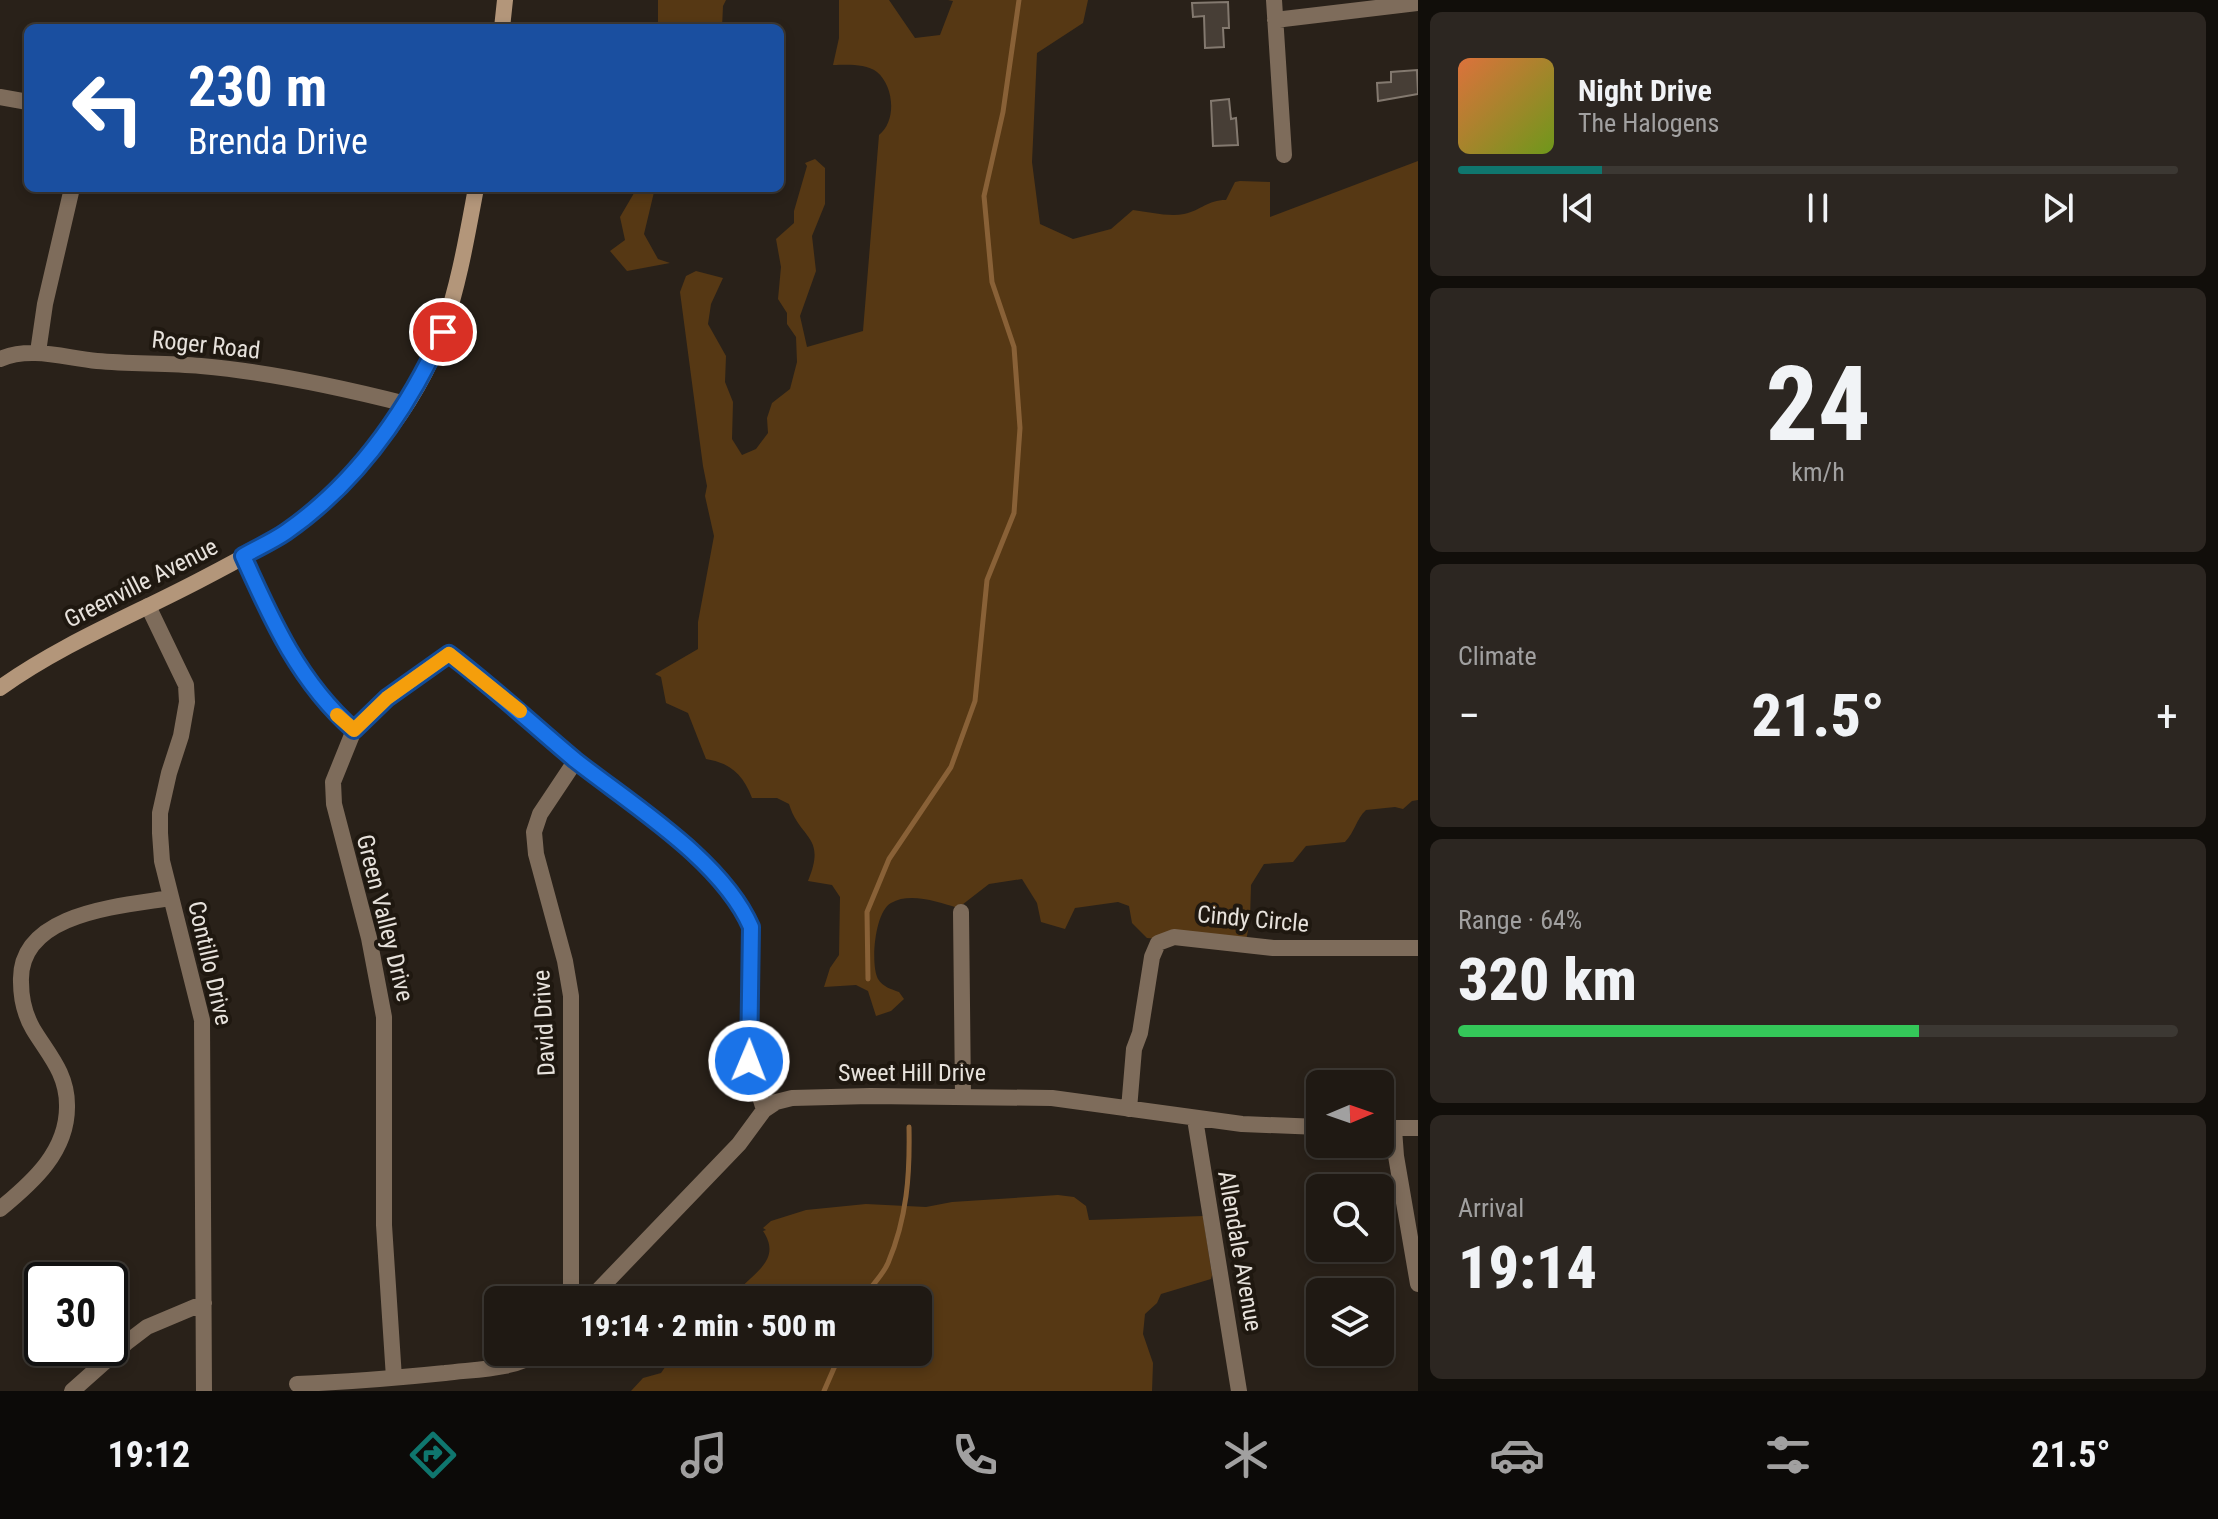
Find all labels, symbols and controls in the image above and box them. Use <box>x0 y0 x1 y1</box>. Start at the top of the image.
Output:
text: 230 m <box>188 54 327 120</box>
icon: left <box>56 56 160 160</box>
text: Night Drive <box>1578 73 1712 108</box>
text: The Halogens <box>1578 108 1719 138</box>
text: Brenda Drive <box>188 121 368 163</box>
icon: previous <box>1556 186 1600 230</box>
icon: pause <box>1796 186 1840 230</box>
icon: next <box>2036 186 2080 230</box>
pin <box>409 298 477 366</box>
icon: arrive <box>421 310 465 354</box>
street label: Roger Road <box>150 325 262 365</box>
text: 24 <box>1765 344 1871 465</box>
text: km/h <box>1791 457 1845 487</box>
street label: Greenville Avenue <box>60 532 222 634</box>
text: Climate <box>1458 641 1537 671</box>
text: 21.5° <box>1752 680 1885 751</box>
text: − <box>1458 690 1480 742</box>
text: + <box>2156 690 2178 742</box>
street label: Green Valley Drive <box>351 832 419 1004</box>
street label: Contillo Drive <box>182 898 238 1028</box>
street label: Cindy Circle <box>1196 900 1310 938</box>
text: Range · 64% <box>1458 905 1582 935</box>
text: 320 km <box>1458 944 1637 1015</box>
street label: David Drive <box>527 969 561 1077</box>
position arrow <box>707 1019 791 1103</box>
street label: Sweet Hill Drive <box>838 1059 986 1087</box>
north arrow <box>1306 1070 1394 1158</box>
map controls <box>1306 1070 1394 1366</box>
street label: Allendale Avenue <box>1212 1169 1268 1333</box>
button: search <box>1306 1174 1394 1262</box>
text: Arrival <box>1458 1193 1524 1223</box>
text: 19:14 <box>1458 1232 1597 1303</box>
speed limit sign: 30 <box>24 1262 128 1366</box>
button: layers <box>1306 1278 1394 1366</box>
text: 19:14 · 2 min · 500 m <box>580 1308 836 1343</box>
icon: directions <box>405 1427 461 1483</box>
icon: music <box>676 1427 732 1483</box>
icon: phone <box>947 1427 1003 1483</box>
icon: climate <box>1218 1427 1274 1483</box>
icon: car <box>1489 1427 1545 1483</box>
icon: filters <box>1760 1427 1816 1483</box>
text: 19:12 <box>108 1434 190 1476</box>
text: 21.5° <box>2031 1434 2110 1476</box>

